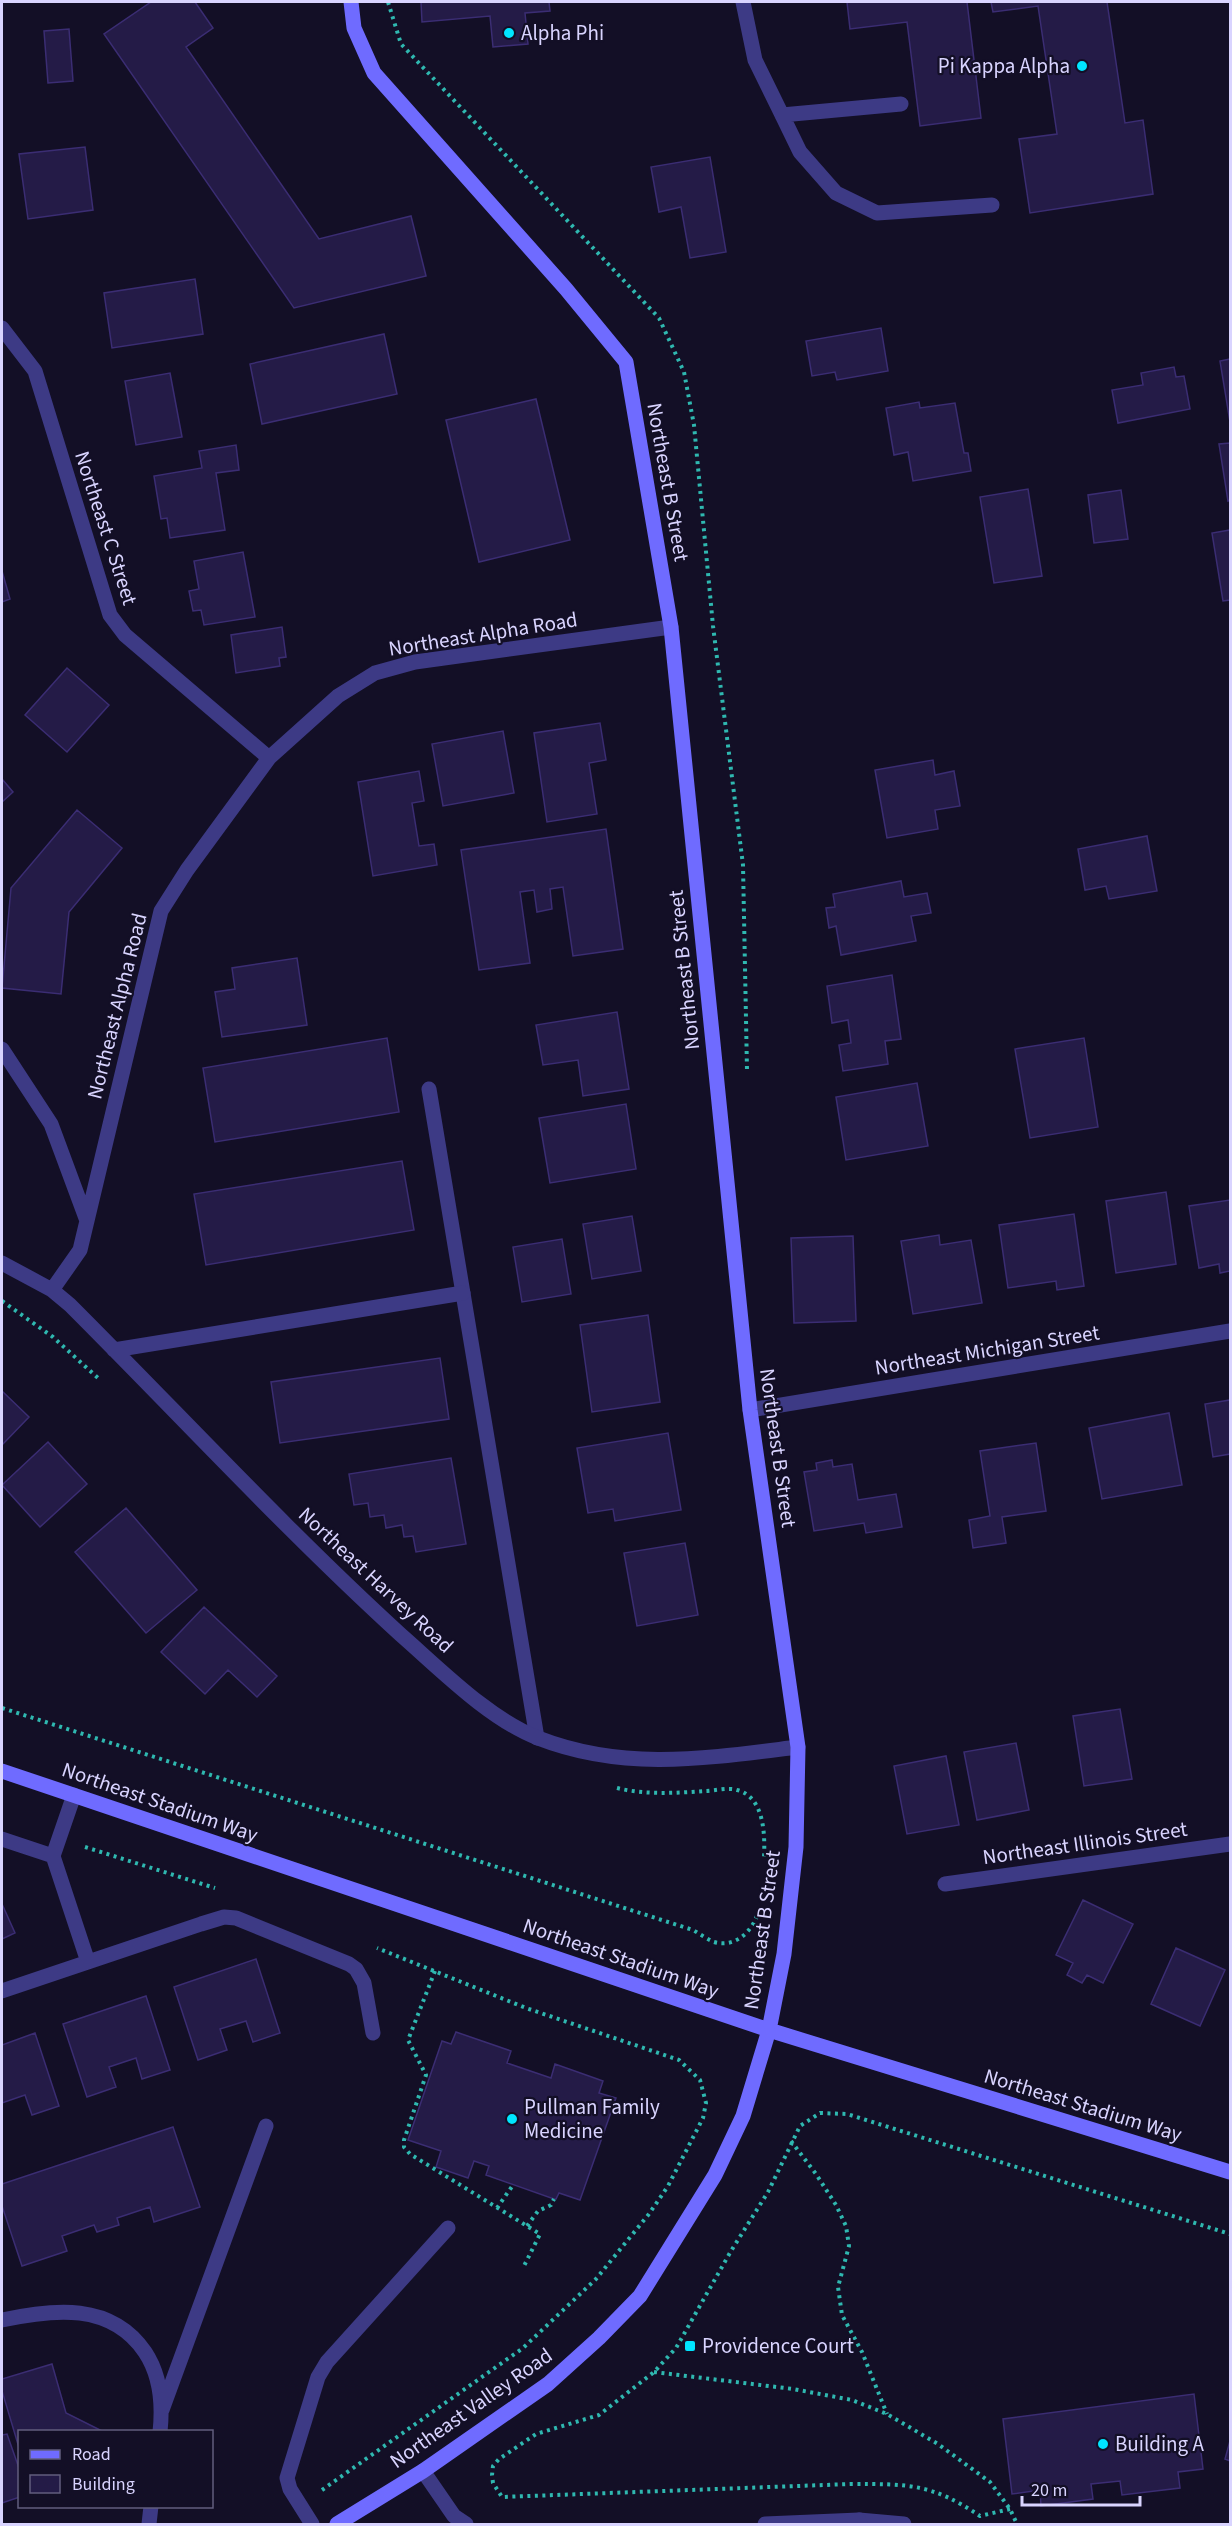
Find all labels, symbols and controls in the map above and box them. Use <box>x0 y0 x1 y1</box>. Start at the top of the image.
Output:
place label: Alpha Phi <box>521 18 604 48</box>
marker: Alpha Phi <box>502 26 516 40</box>
place label: Pi Kappa Alpha <box>938 51 1070 81</box>
marker: Pi Kappa Alpha <box>1075 59 1089 73</box>
street label: Northeast B Street <box>639 400 697 564</box>
street label: Northeast C Street <box>67 447 145 609</box>
street label: Northeast Alpha Road <box>386 604 580 664</box>
street label: Northeast B Street <box>661 889 707 1051</box>
street label: Northeast Alpha Road <box>79 910 155 1102</box>
street label: Northeast Michigan Street <box>873 1317 1101 1383</box>
street label: Northeast B Street <box>752 1367 804 1529</box>
street label: Northeast Harvey Road <box>292 1500 460 1660</box>
street label: Northeast Stadium Way <box>58 1754 262 1850</box>
street label: Northeast Illinois Street <box>981 1814 1189 1872</box>
street label: Northeast B Street <box>736 1849 788 2011</box>
street label: Northeast Stadium Way <box>519 1910 723 2006</box>
street label: Northeast Stadium Way <box>980 2061 1186 2149</box>
place label: Pullman Family Medicine <box>524 2092 660 2146</box>
marker: Pullman Family Medicine <box>505 2112 519 2126</box>
place label: Providence Court <box>702 2331 854 2361</box>
marker: Providence Court <box>683 2339 697 2353</box>
street label: Northeast Valley Road <box>384 2341 558 2475</box>
place label: Building A <box>1115 2429 1204 2459</box>
legend <box>18 2430 213 2508</box>
marker: Building A <box>1096 2437 1110 2451</box>
text: Road <box>72 2442 111 2467</box>
scale bar <box>1022 2469 1140 2507</box>
text: Building <box>72 2472 135 2497</box>
text: 20 m <box>1031 2478 1067 2503</box>

